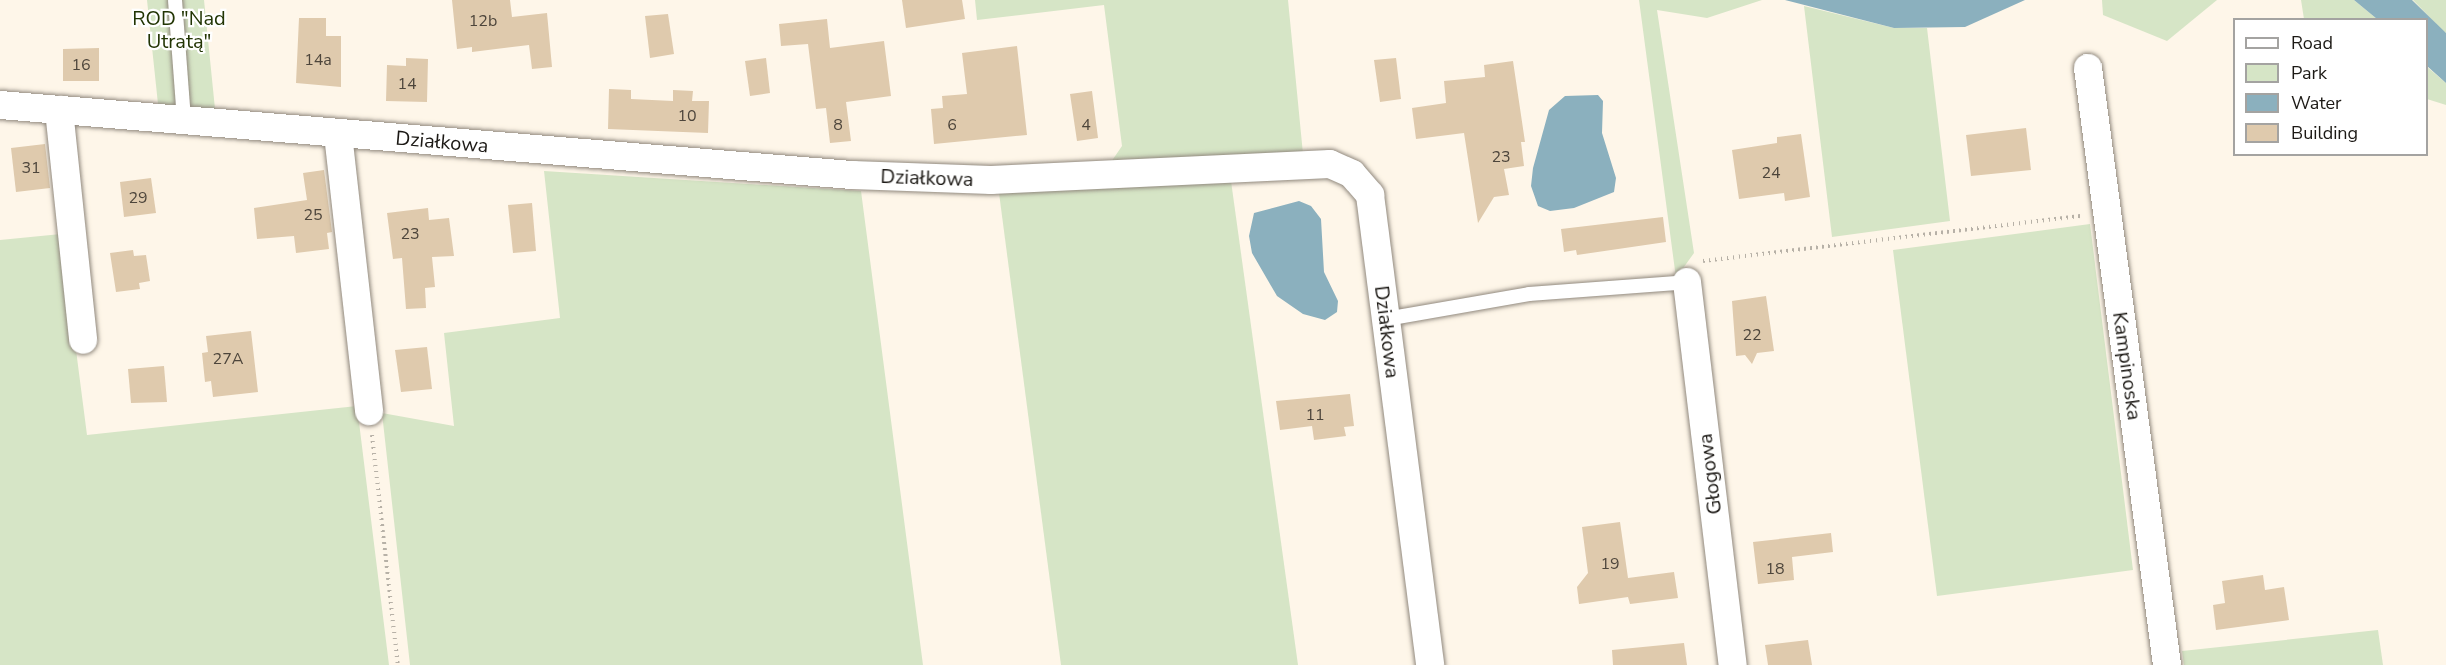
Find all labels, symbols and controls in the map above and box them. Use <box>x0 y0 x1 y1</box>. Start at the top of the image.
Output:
park label: ROD "Nad Utratą" <box>132 7 226 54</box>
house number: 12b <box>469 11 497 31</box>
legend <box>2233 18 2428 156</box>
text: Road <box>2291 31 2333 55</box>
house number: 14a <box>304 50 332 70</box>
house number: 16 <box>71 55 91 75</box>
text: Park <box>2291 61 2327 85</box>
house number: 14 <box>397 74 417 94</box>
text: Water <box>2291 91 2342 115</box>
house number: 10 <box>677 106 697 126</box>
house number: 8 <box>833 115 843 135</box>
house number: 6 <box>947 115 957 135</box>
house number: 4 <box>1081 115 1091 135</box>
text: Building <box>2291 121 2358 145</box>
street label: Działkowa <box>395 126 489 158</box>
house number: 23 <box>1491 147 1511 167</box>
house number: 31 <box>21 158 41 178</box>
house number: 24 <box>1761 163 1781 183</box>
street label: Działkowa <box>880 164 974 192</box>
house number: 29 <box>128 188 148 208</box>
house number: 25 <box>303 205 323 225</box>
house number: 23 <box>400 224 420 244</box>
street label: Działkowa <box>1369 284 1405 380</box>
street label: Kampinoska <box>2108 310 2146 422</box>
house number: 22 <box>1742 325 1762 345</box>
house number: 27A <box>213 349 243 369</box>
house number: 11 <box>1305 405 1325 425</box>
street label: Głogowa <box>1693 432 1727 516</box>
house number: 19 <box>1600 554 1620 574</box>
house number: 18 <box>1765 559 1785 579</box>

